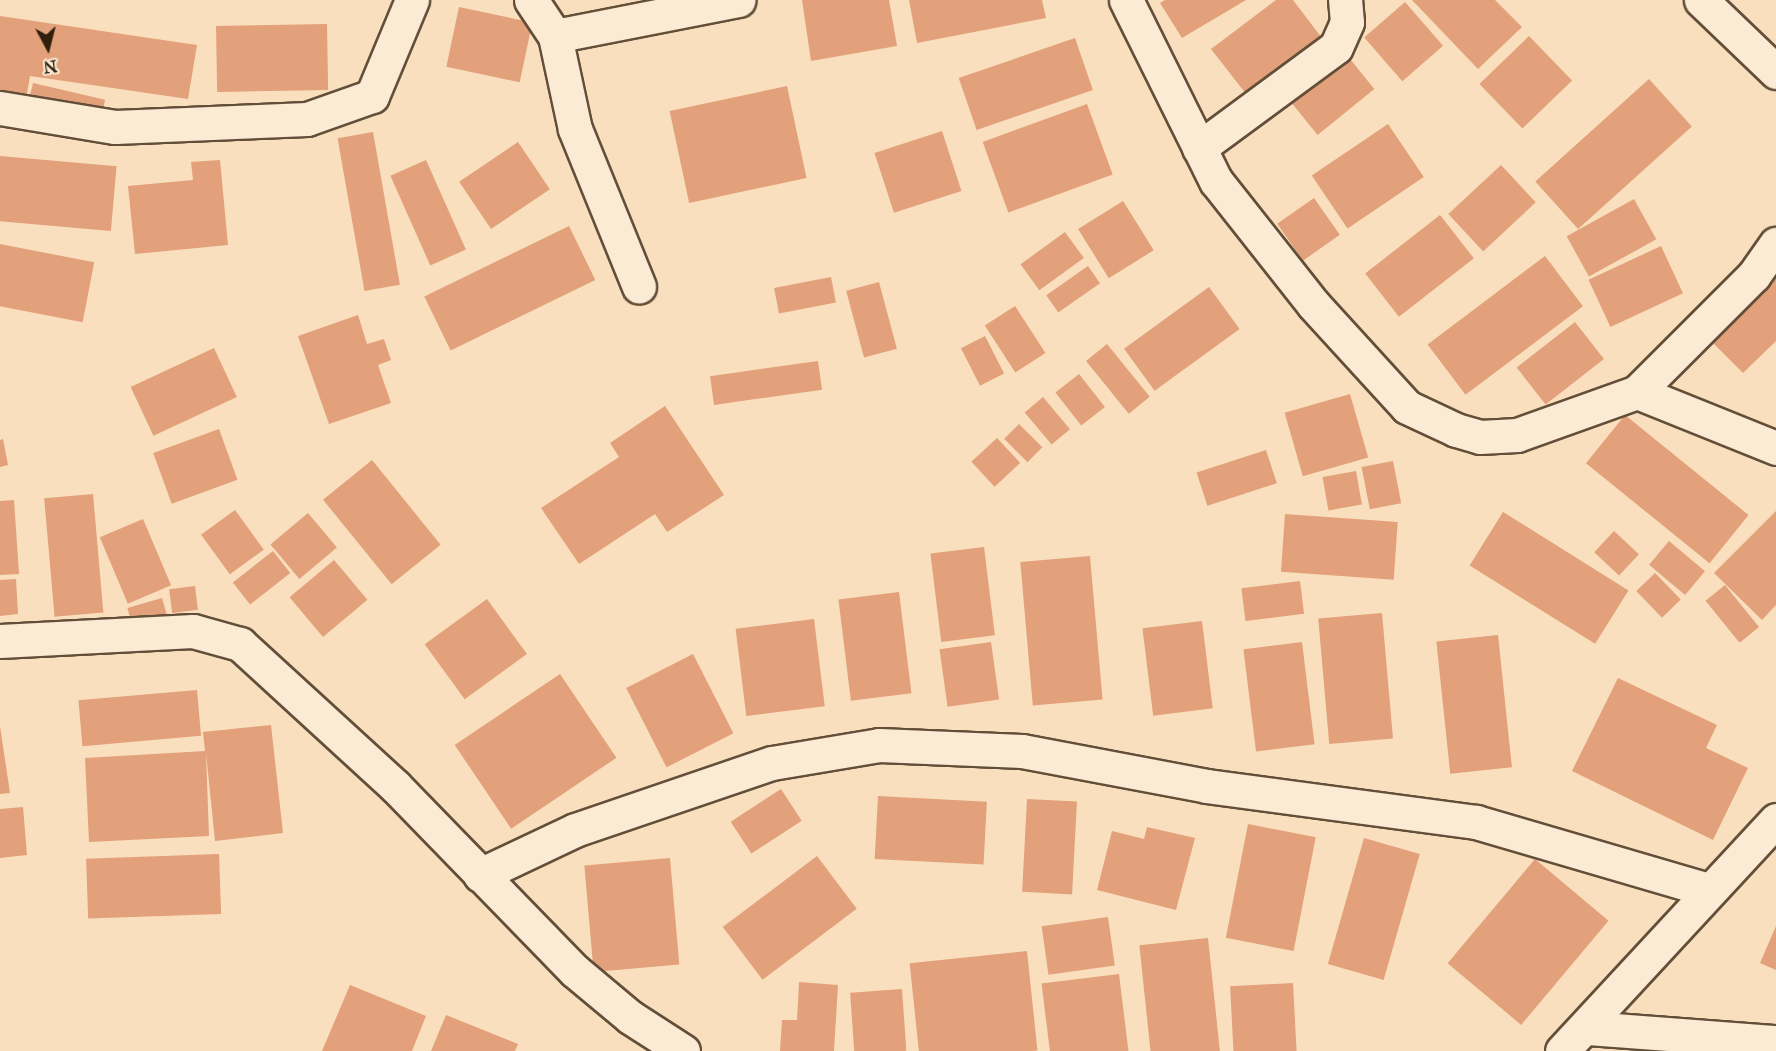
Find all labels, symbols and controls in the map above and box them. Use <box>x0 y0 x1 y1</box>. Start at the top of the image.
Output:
north arrow <box>18 18 78 78</box>
text: N <box>42 56 58 77</box>

